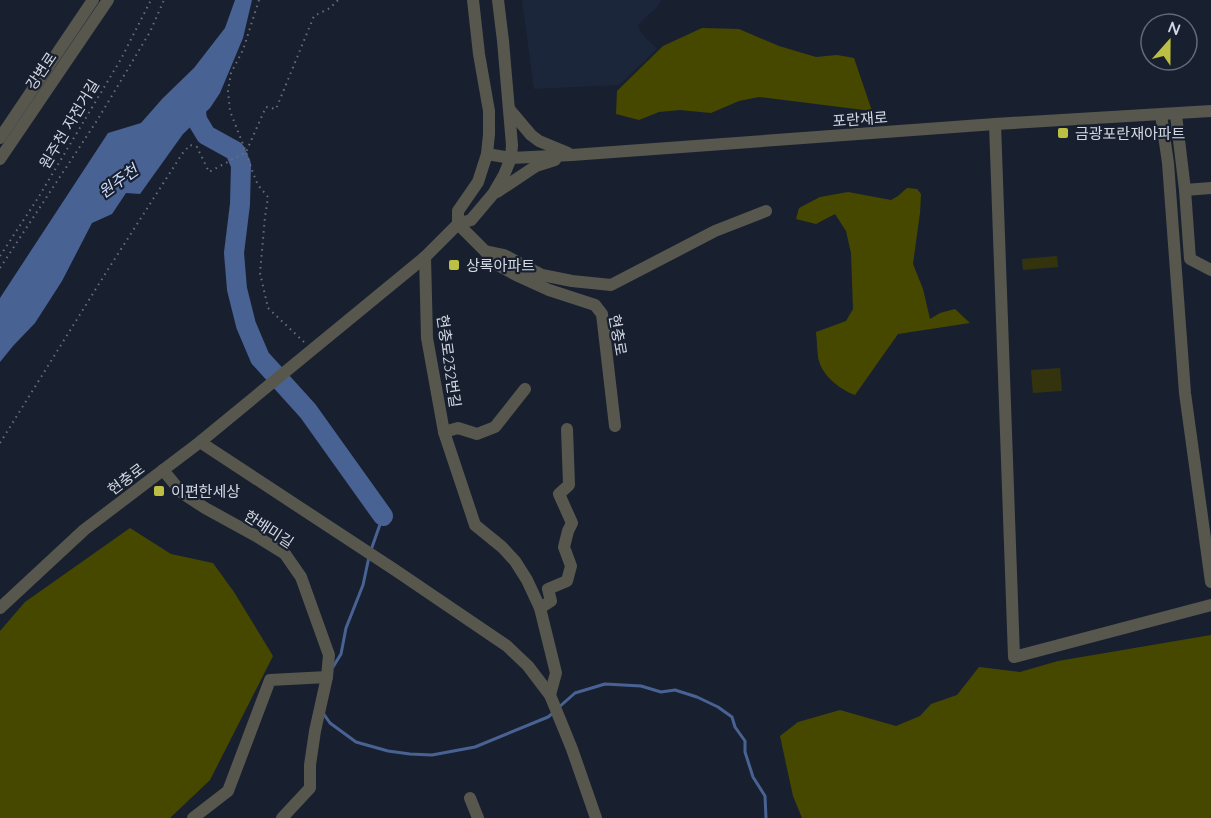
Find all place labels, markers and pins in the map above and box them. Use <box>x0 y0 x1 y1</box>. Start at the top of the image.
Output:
place label: 금광포란재아파트 <box>1075 124 1186 143</box>
marker: 금광포란재아파트 <box>1056 126 1070 140</box>
place label: 상록아파트 <box>466 256 535 275</box>
marker: 상록아파트 <box>447 258 461 272</box>
place label: 이편한세상 <box>171 482 240 501</box>
marker: 이편한세상 <box>152 484 166 498</box>

